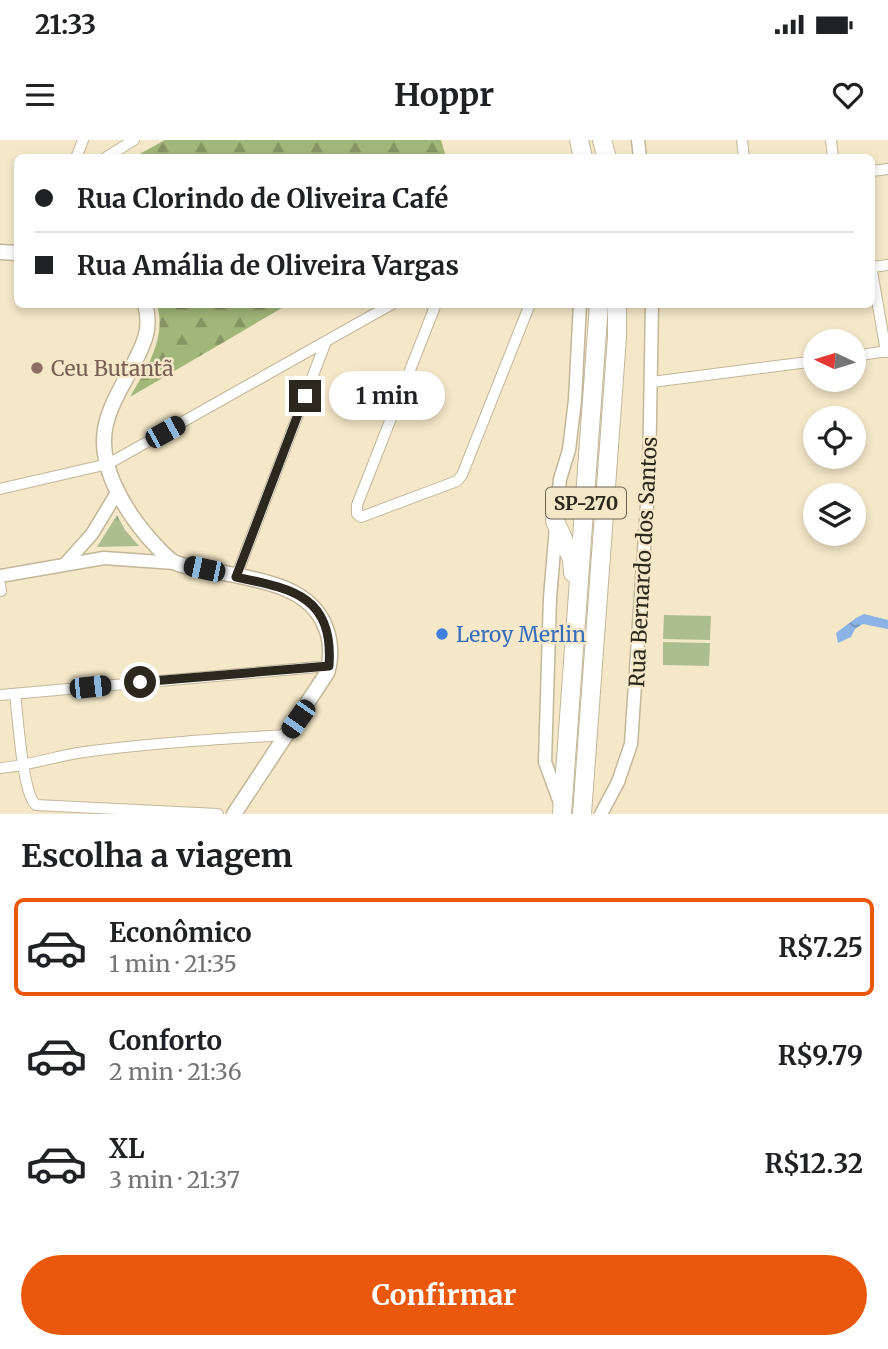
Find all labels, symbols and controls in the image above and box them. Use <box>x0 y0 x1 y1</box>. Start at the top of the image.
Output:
text: 21:33 <box>35 8 96 41</box>
text: Hoppr <box>394 75 494 115</box>
icon: menu <box>21 76 59 114</box>
icon: heart <box>829 76 867 114</box>
text: Rua Clorindo de Oliveira Café <box>77 182 448 215</box>
text: Rua Amália de Oliveira Vargas <box>77 249 459 282</box>
north arrow <box>803 329 866 392</box>
map controls <box>803 329 866 546</box>
place label: Ceu Butantã <box>51 355 173 382</box>
marker: Ceu Butantã <box>29 360 45 376</box>
callout: 1 min <box>330 372 445 420</box>
route end <box>289 380 321 412</box>
text: 1 min <box>356 381 418 410</box>
button: locate <box>803 406 866 469</box>
car <box>142 413 189 451</box>
street label: Rua Bernardo dos Santos <box>623 436 663 688</box>
button: layers <box>803 483 866 546</box>
road number: SP-270 <box>546 488 626 518</box>
car <box>182 554 227 584</box>
place label: Leroy Merlin <box>456 621 586 648</box>
marker: Leroy Merlin <box>434 626 450 642</box>
route start <box>124 666 156 698</box>
car <box>69 674 112 700</box>
car <box>278 696 319 742</box>
text: Escolha a viagem <box>21 836 293 876</box>
icon: car <box>25 916 88 979</box>
text: Econômico <box>109 916 252 949</box>
text: R$7.25 <box>778 931 863 964</box>
text: 1 min · 21:35 <box>109 949 237 978</box>
icon: car <box>25 1024 88 1087</box>
text: Conforto <box>109 1024 222 1057</box>
text: R$9.79 <box>778 1039 863 1072</box>
text: 2 min · 21:36 <box>109 1057 242 1086</box>
icon: car <box>25 1132 88 1195</box>
text: XL <box>109 1132 145 1165</box>
text: R$12.32 <box>764 1147 863 1180</box>
text: 3 min · 21:37 <box>109 1165 240 1194</box>
button: Confirmar <box>21 1255 867 1335</box>

